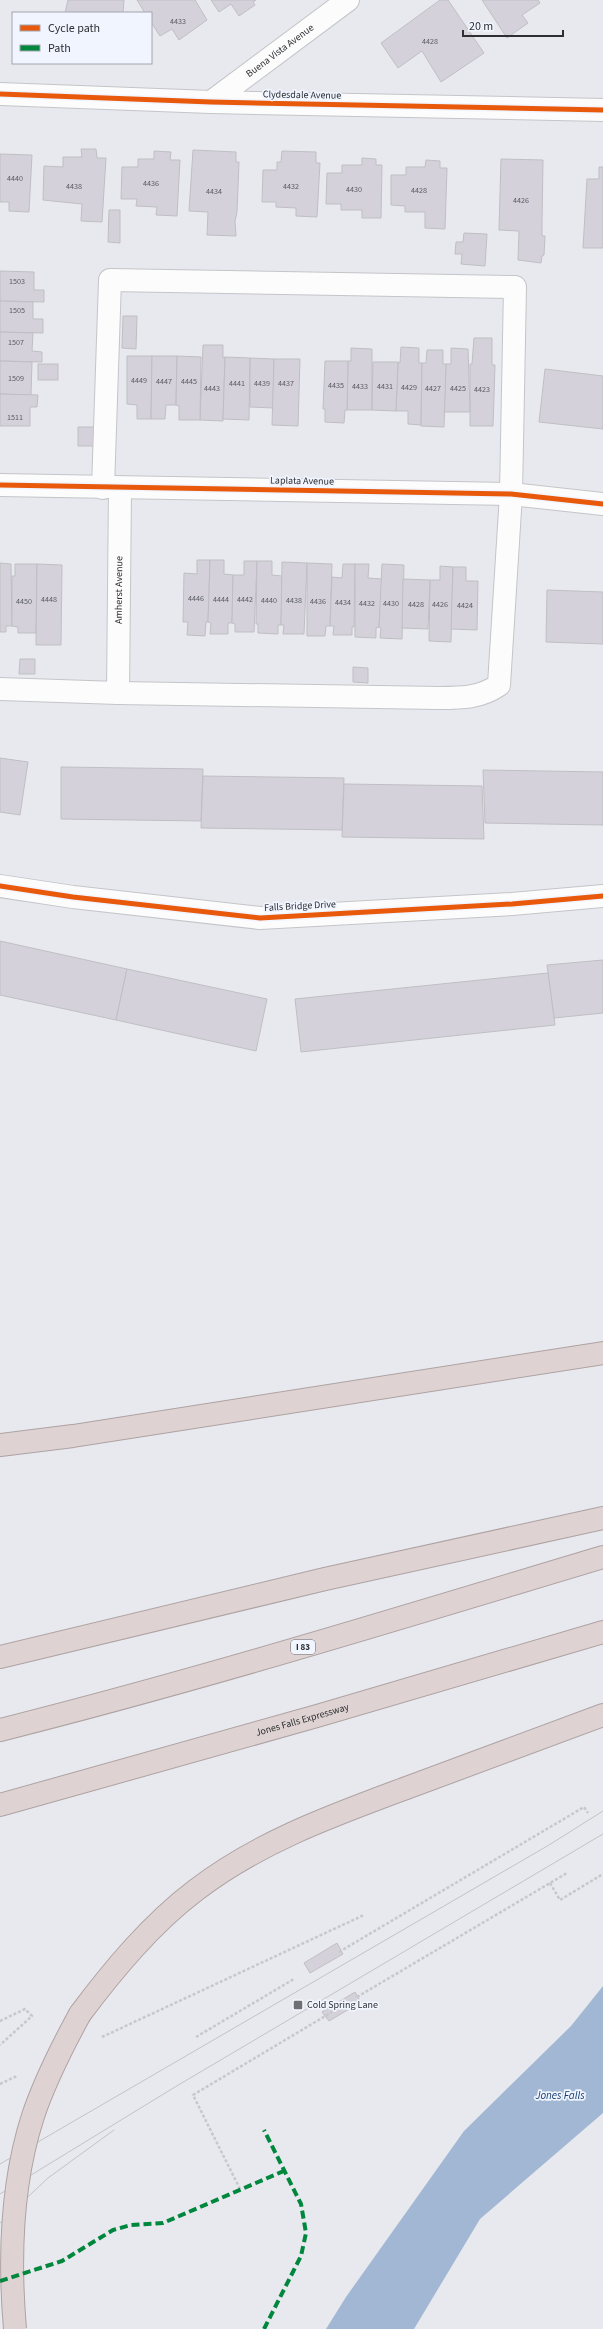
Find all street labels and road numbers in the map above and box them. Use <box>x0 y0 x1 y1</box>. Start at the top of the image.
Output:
street label: Buena Vista Avenue <box>243 21 317 81</box>
street label: Clydesdale Avenue <box>263 87 341 103</box>
street label: Laplata Avenue <box>270 473 334 489</box>
street label: Amherst Avenue <box>112 556 126 624</box>
street label: Falls Bridge Drive <box>264 897 336 915</box>
road number: I 83 <box>291 1640 315 1654</box>
street label: Jones Falls Expressway <box>254 1700 351 1740</box>

